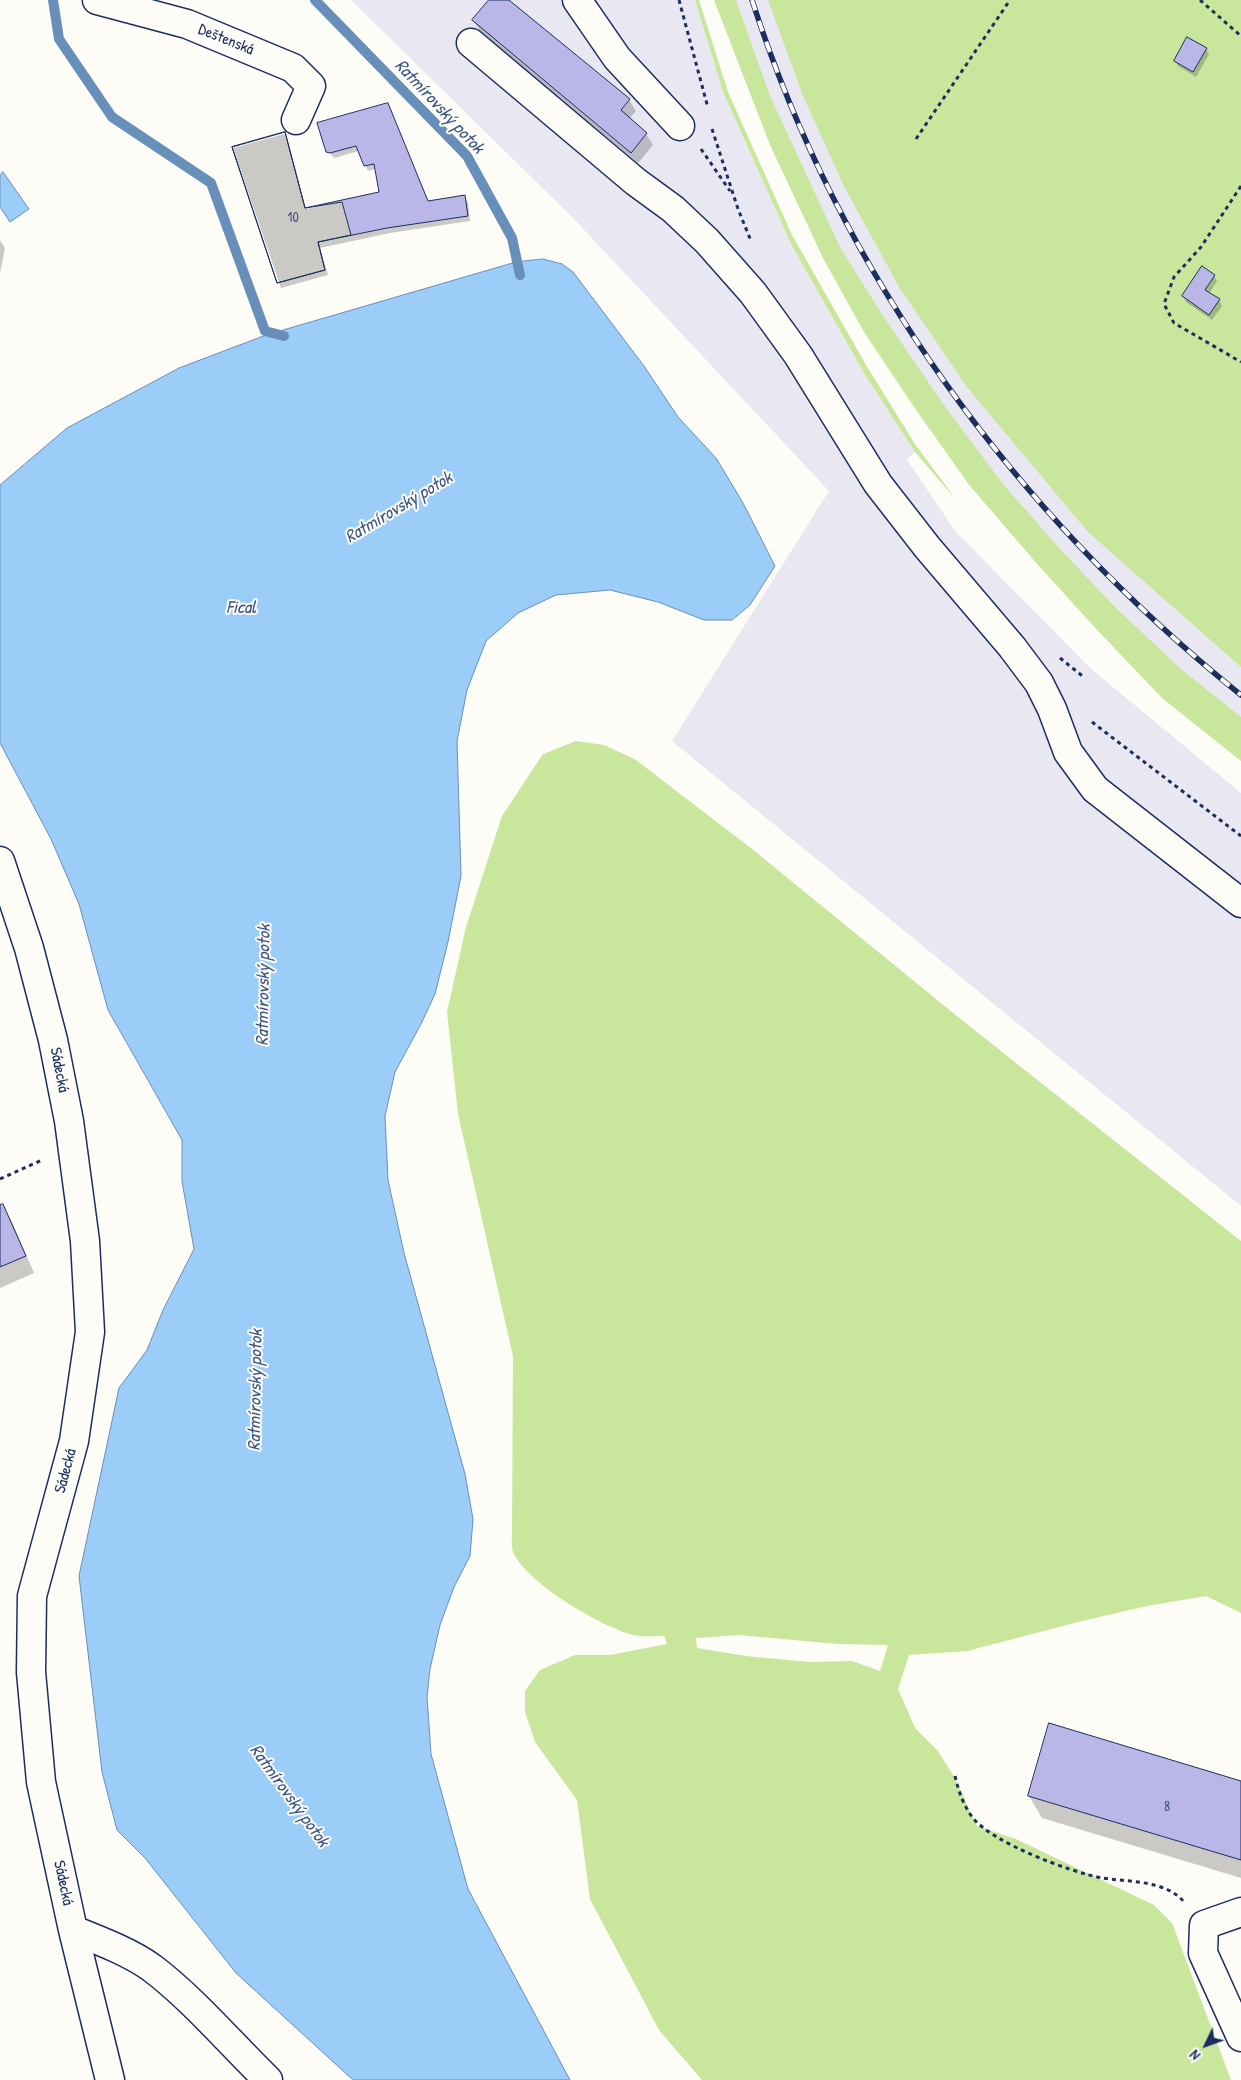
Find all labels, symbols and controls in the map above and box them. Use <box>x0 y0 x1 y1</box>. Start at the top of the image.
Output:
street label: Deštenská <box>195 20 257 60</box>
water label: Ratmírovský potok <box>390 55 488 159</box>
house number: 10 <box>287 210 299 226</box>
water label: Ratmírovský potok <box>342 468 456 548</box>
water label: Fical <box>226 597 256 619</box>
water label: Ratmírovský potok <box>252 924 276 1046</box>
street label: Sádecká <box>45 1046 73 1094</box>
water label: Ratmírovský potok <box>244 1329 268 1451</box>
street label: Sádecká <box>51 1447 81 1495</box>
water label: Ratmírovský potok <box>245 1741 333 1851</box>
house number: 8 <box>1164 1799 1170 1815</box>
street label: Sádecká <box>49 1859 77 1907</box>
north arrow <box>1181 2020 1231 2070</box>
text: N <box>1185 2046 1204 2065</box>

